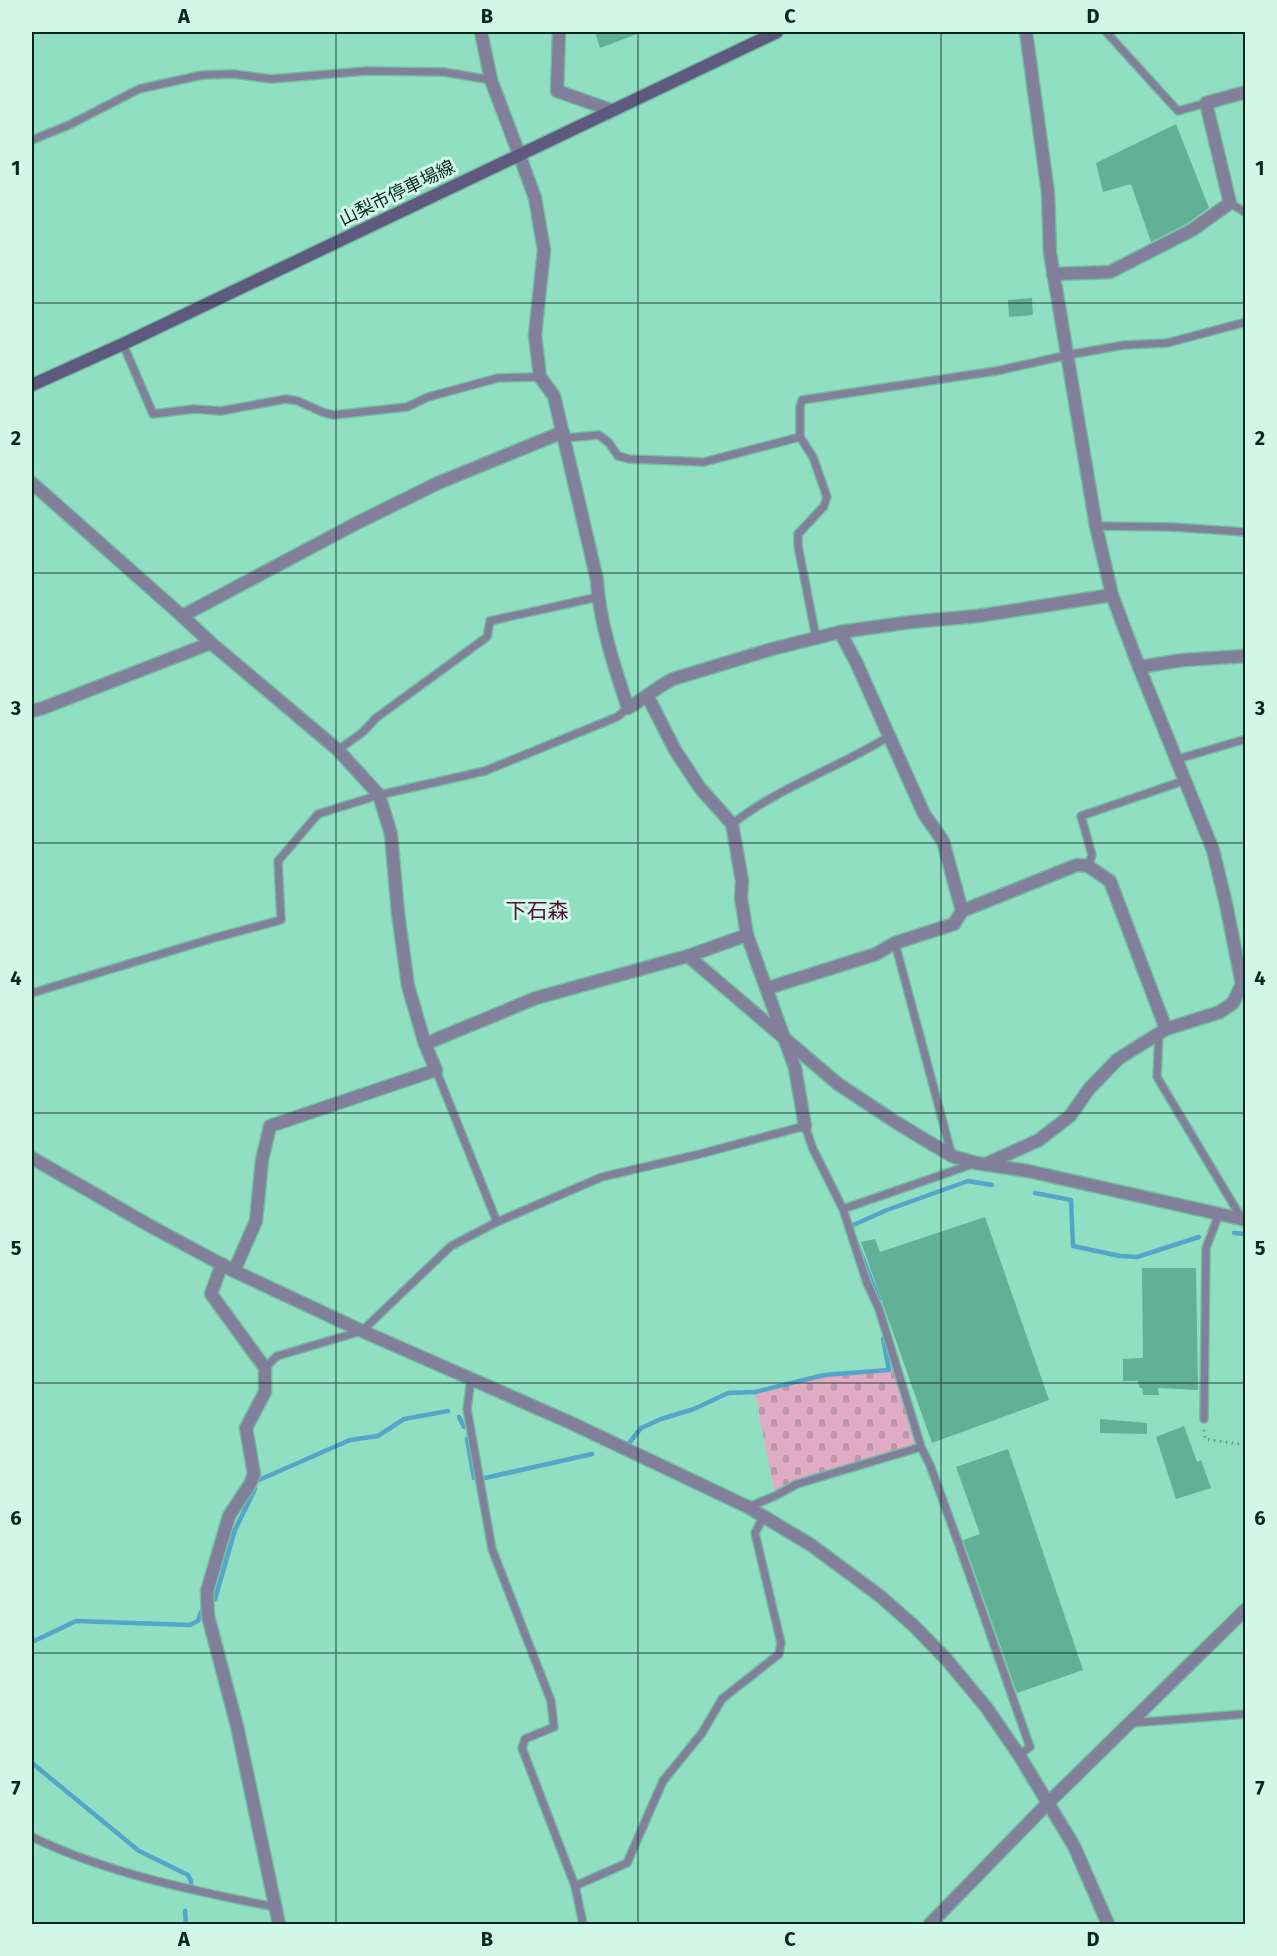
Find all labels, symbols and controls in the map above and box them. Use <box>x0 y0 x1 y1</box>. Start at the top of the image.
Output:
text: A <box>177 4 191 28</box>
text: B <box>481 4 493 28</box>
text: C <box>784 4 796 28</box>
text: D <box>1086 4 1100 28</box>
street label: 山梨市停車場線 <box>336 155 458 231</box>
text: 1 <box>11 156 21 180</box>
text: 1 <box>1255 156 1265 180</box>
text: 2 <box>11 426 21 450</box>
text: 2 <box>1255 426 1265 450</box>
text: 3 <box>10 696 21 720</box>
text: 3 <box>1254 696 1265 720</box>
district label: 下石森 <box>506 898 569 924</box>
text: 4 <box>10 966 22 990</box>
text: 4 <box>1254 966 1266 990</box>
text: 5 <box>11 1236 22 1260</box>
text: 5 <box>1255 1236 1266 1260</box>
text: 6 <box>10 1506 22 1530</box>
text: 6 <box>1254 1506 1266 1530</box>
text: 7 <box>11 1776 21 1800</box>
text: 7 <box>1255 1776 1265 1800</box>
text: A <box>177 1927 191 1951</box>
text: B <box>481 1927 493 1951</box>
text: C <box>784 1927 796 1951</box>
text: D <box>1086 1927 1100 1951</box>

